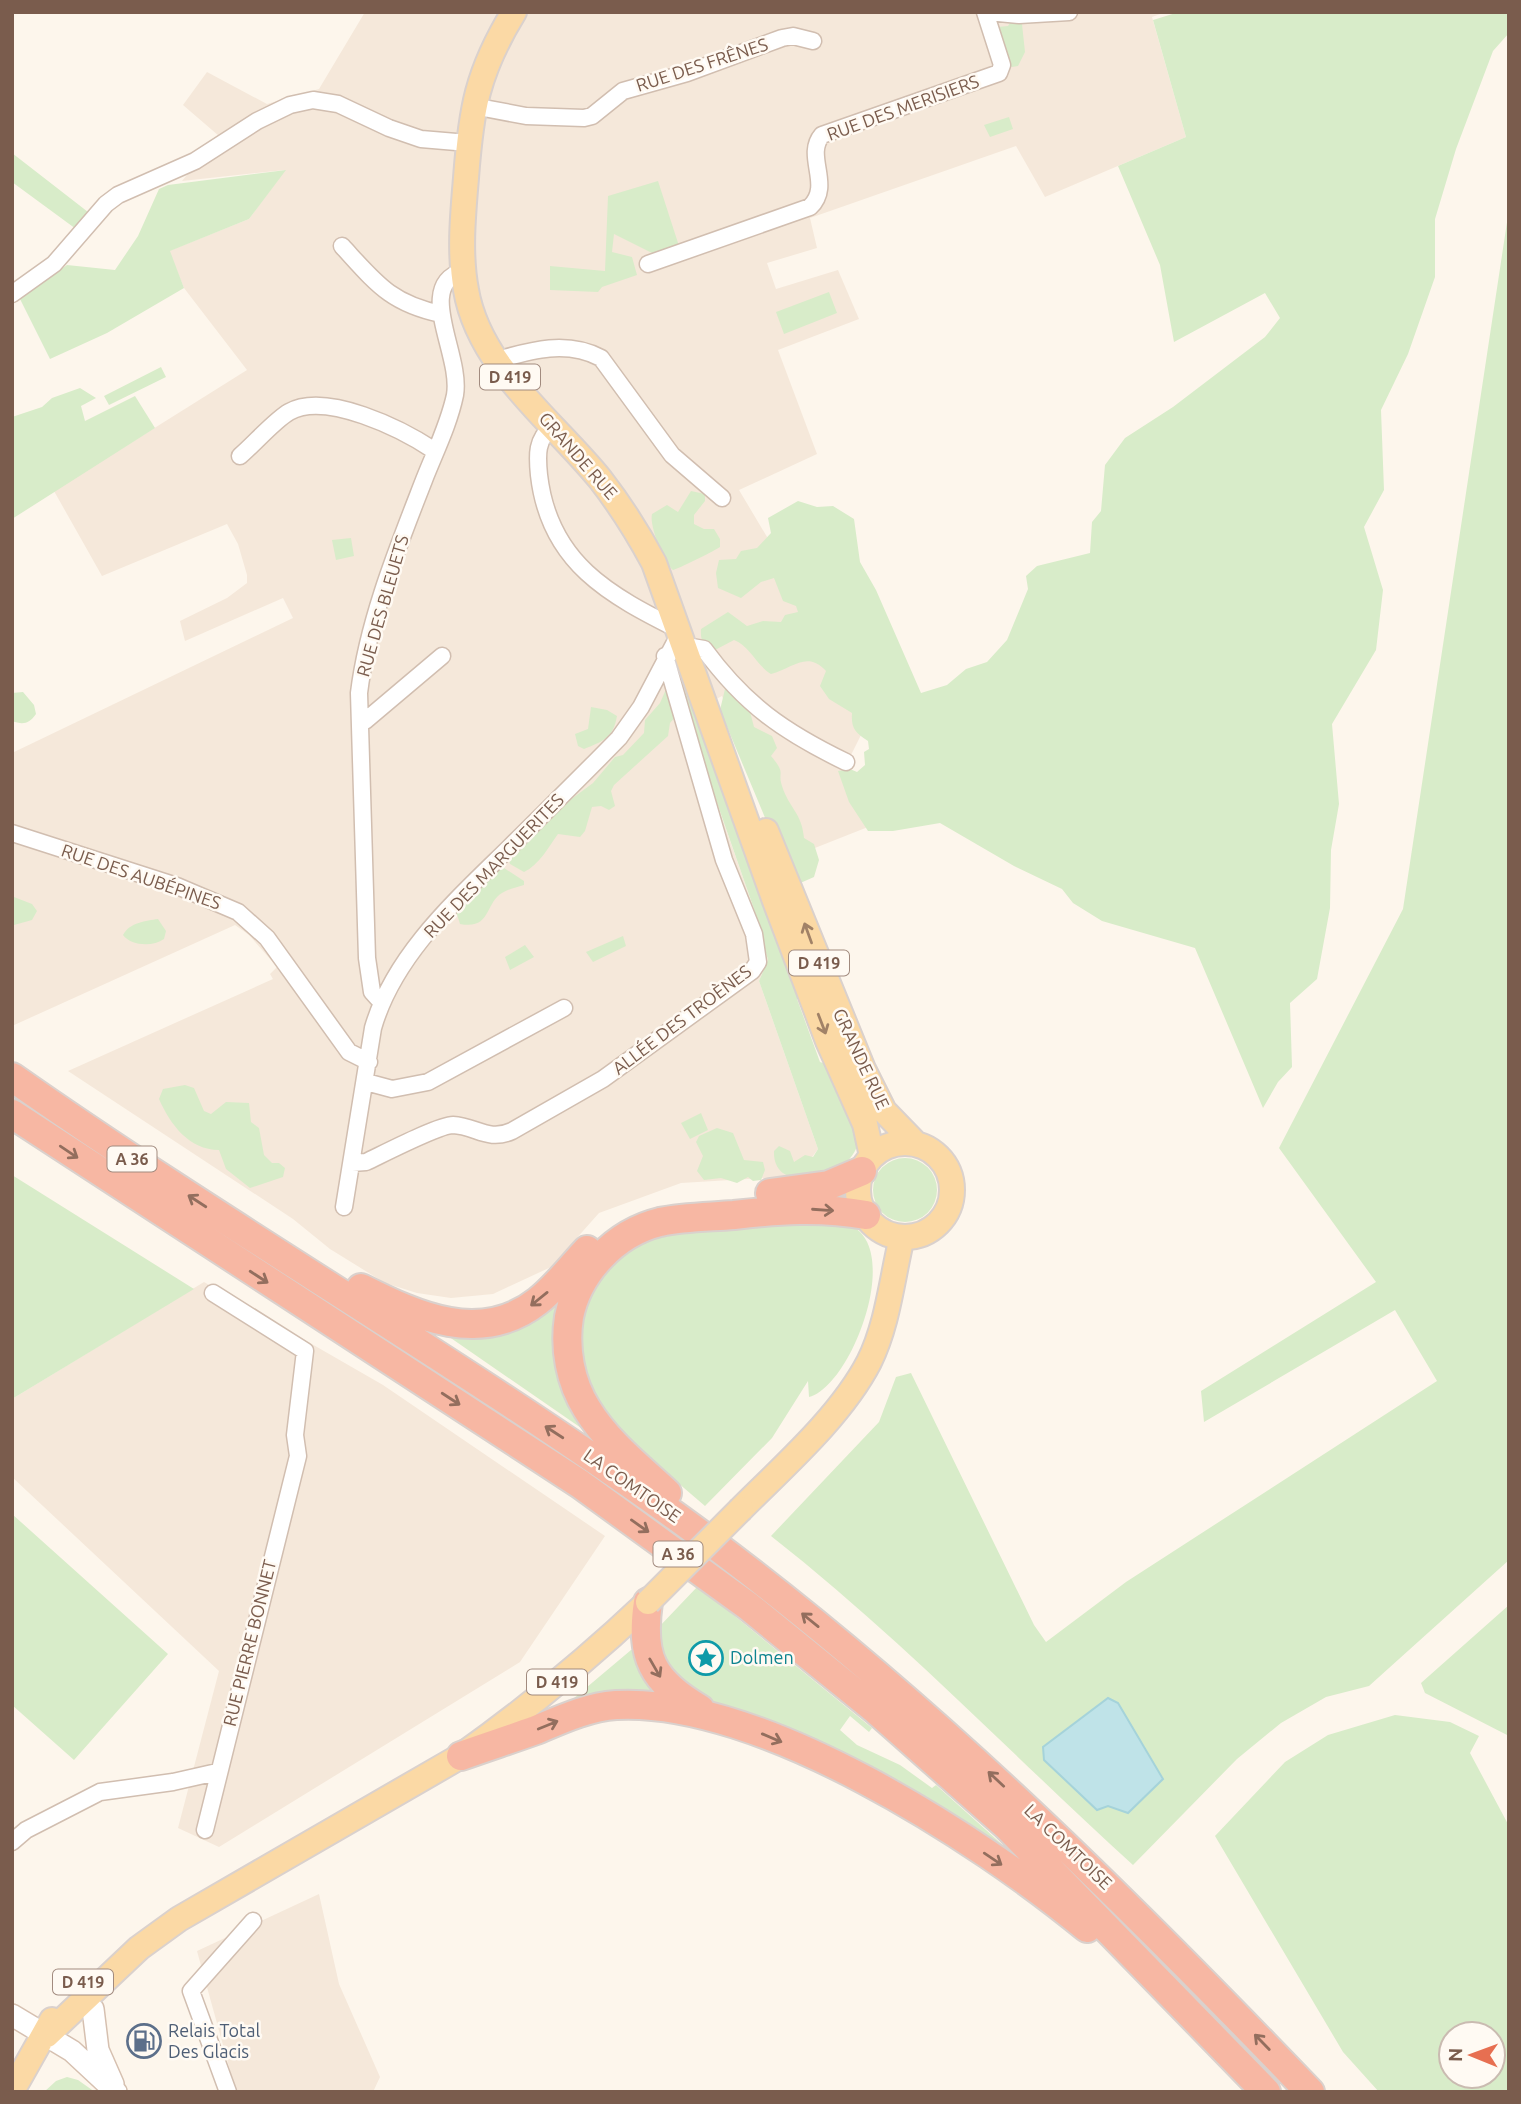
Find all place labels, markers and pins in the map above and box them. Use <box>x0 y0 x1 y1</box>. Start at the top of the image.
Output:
place icon: Dolmen <box>687 1639 725 1677</box>
place label: Dolmen <box>730 1647 794 1667</box>
place label: Relais Total Des Glacis <box>168 2020 260 2061</box>
fuel station icon: Relais Total Des Glacis <box>125 2022 163 2060</box>

